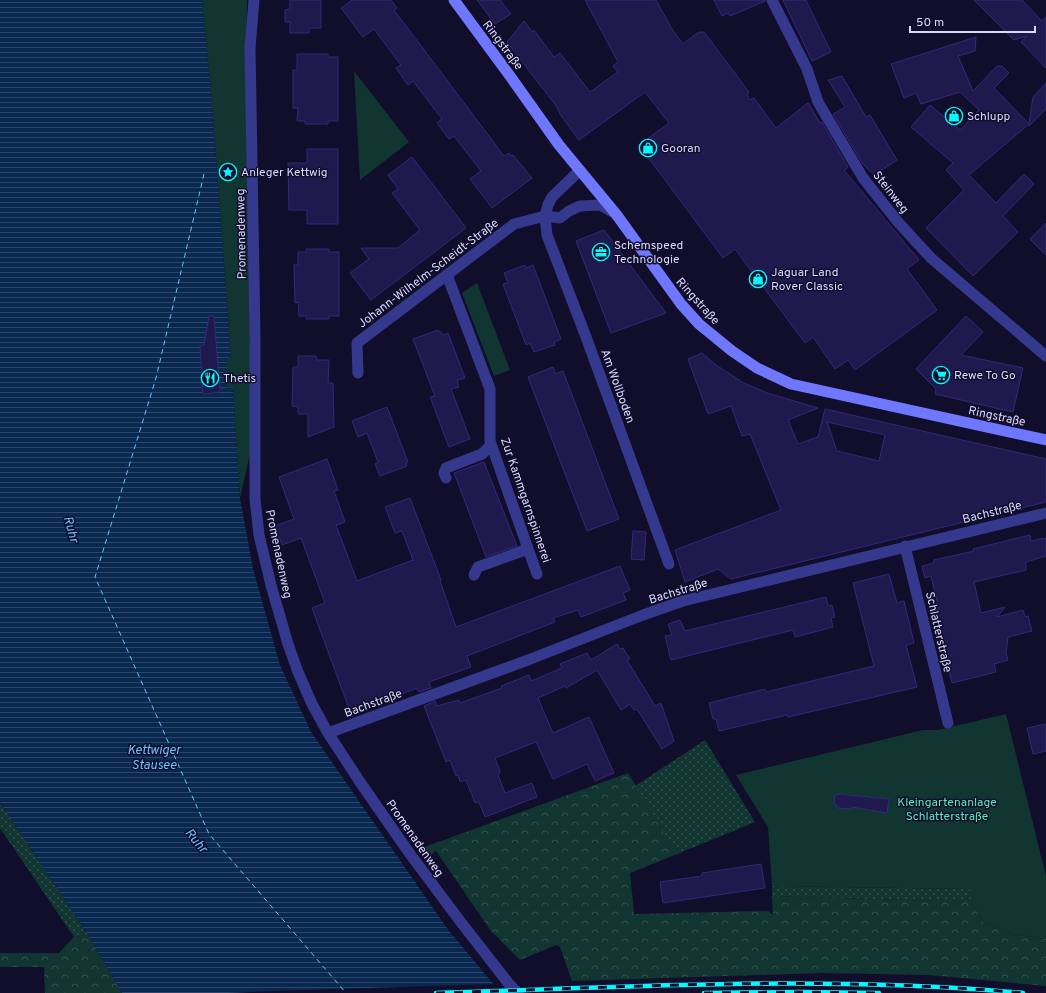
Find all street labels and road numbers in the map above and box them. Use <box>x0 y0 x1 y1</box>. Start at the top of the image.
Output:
street label: Ringstraße <box>478 18 526 74</box>
street label: Steinweg <box>869 168 912 217</box>
street label: Promenadenweg <box>233 189 251 279</box>
street label: Johann-Wilhelm-Scheidt-Straße <box>355 216 502 332</box>
street label: Ringstraße <box>672 275 723 329</box>
street label: Am Wollboden <box>596 347 638 426</box>
street label: Ringstraße <box>967 403 1027 431</box>
street label: Zur Kammgarnspinnerei <box>496 436 554 565</box>
street label: Bachstraße <box>961 498 1024 528</box>
street label: Promenadenweg <box>261 508 295 600</box>
street label: Bachstraße <box>647 575 710 608</box>
street label: Schlatterstraße <box>921 590 955 674</box>
street label: Bachstraße <box>342 686 405 722</box>
street label: Promenadenweg <box>382 797 447 880</box>

